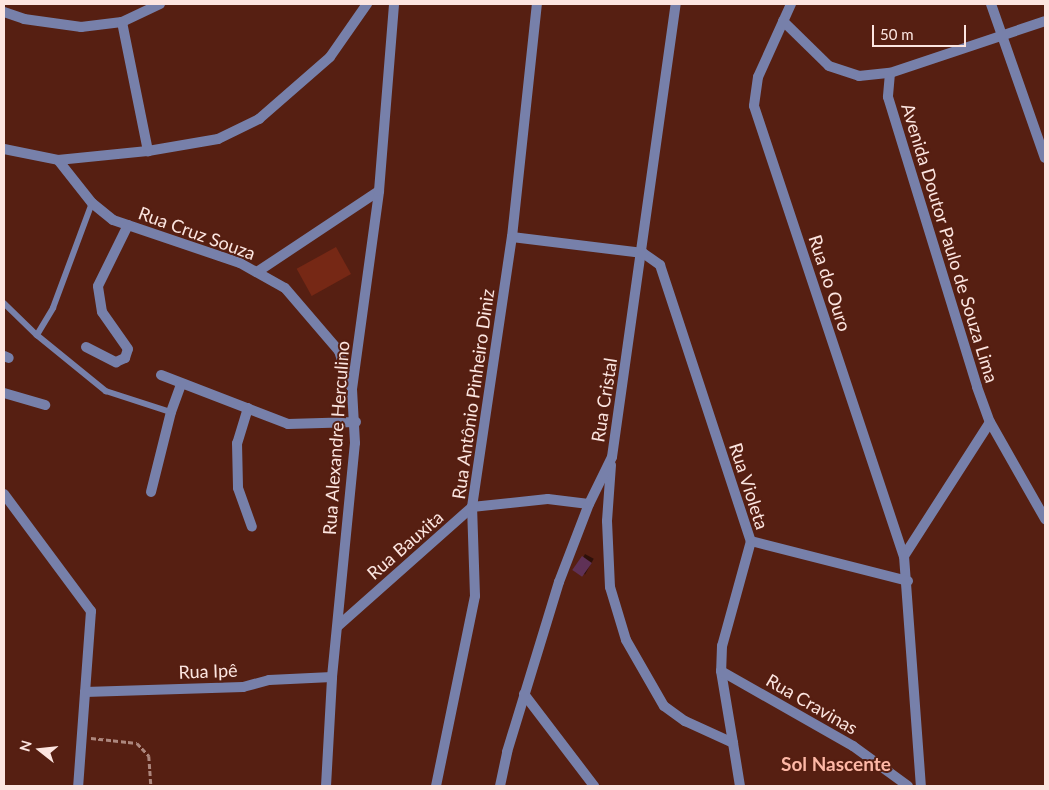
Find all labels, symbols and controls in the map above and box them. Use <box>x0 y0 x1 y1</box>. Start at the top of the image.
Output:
scale bar <box>874 15 968 47</box>
text: 50 m <box>880 25 914 43</box>
street label: Avenida Doutor Paulo de Souza Lima <box>897 101 1003 385</box>
street label: Rua Cruz Souza <box>136 202 258 264</box>
street label: Rua do Ouro <box>804 232 856 334</box>
street label: Rua Antônio Pinheiro Diniz <box>448 287 498 501</box>
street label: Rua Alexandre Herculino <box>318 340 354 536</box>
street label: Rua Cristal <box>587 356 621 444</box>
street label: Rua Violeta <box>725 440 773 532</box>
street label: Rua Bauxita <box>363 506 447 584</box>
street label: Rua Ipê <box>178 659 238 683</box>
street label: Rua Cravinas <box>762 669 862 739</box>
north arrow <box>15 725 65 775</box>
text: N <box>15 738 35 753</box>
district label: Sol Nascente <box>781 753 891 775</box>

